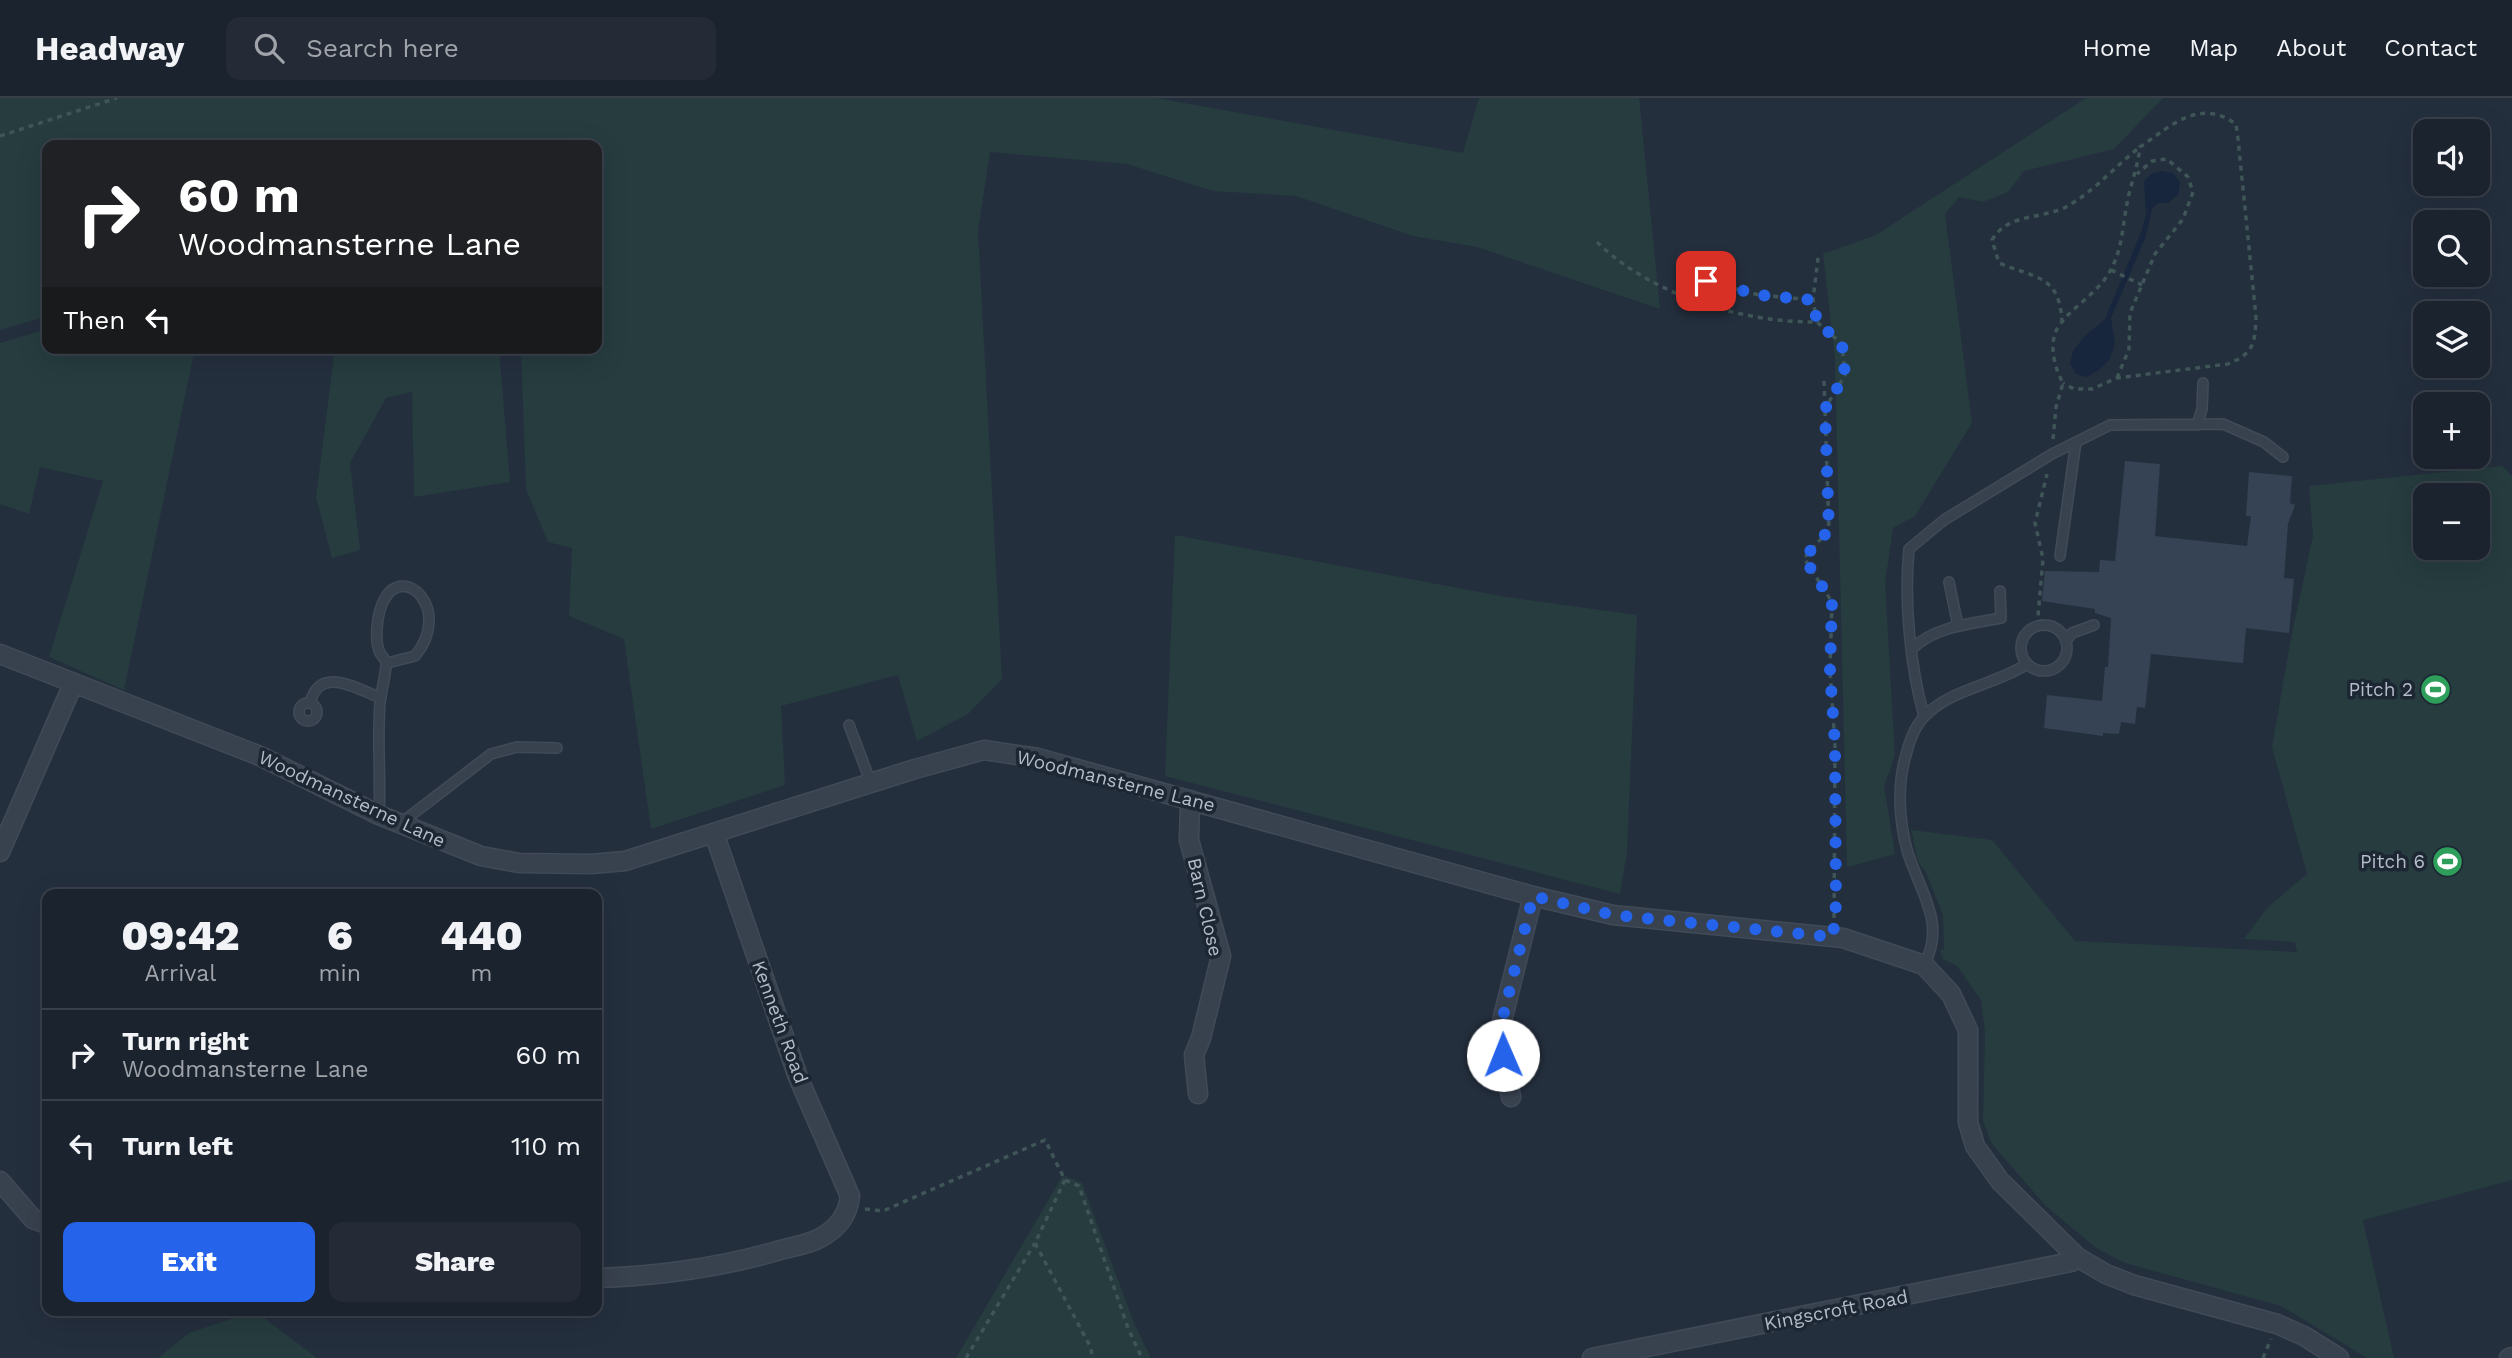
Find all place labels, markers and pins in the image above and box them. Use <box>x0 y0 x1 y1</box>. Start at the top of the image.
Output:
pin <box>1676 251 1736 311</box>
sports icon: Pitch 2 <box>2419 672 2453 706</box>
place label: Pitch 2 <box>2348 678 2413 701</box>
sports icon: Pitch 6 <box>2431 844 2465 878</box>
place label: Pitch 6 <box>2360 850 2425 873</box>

